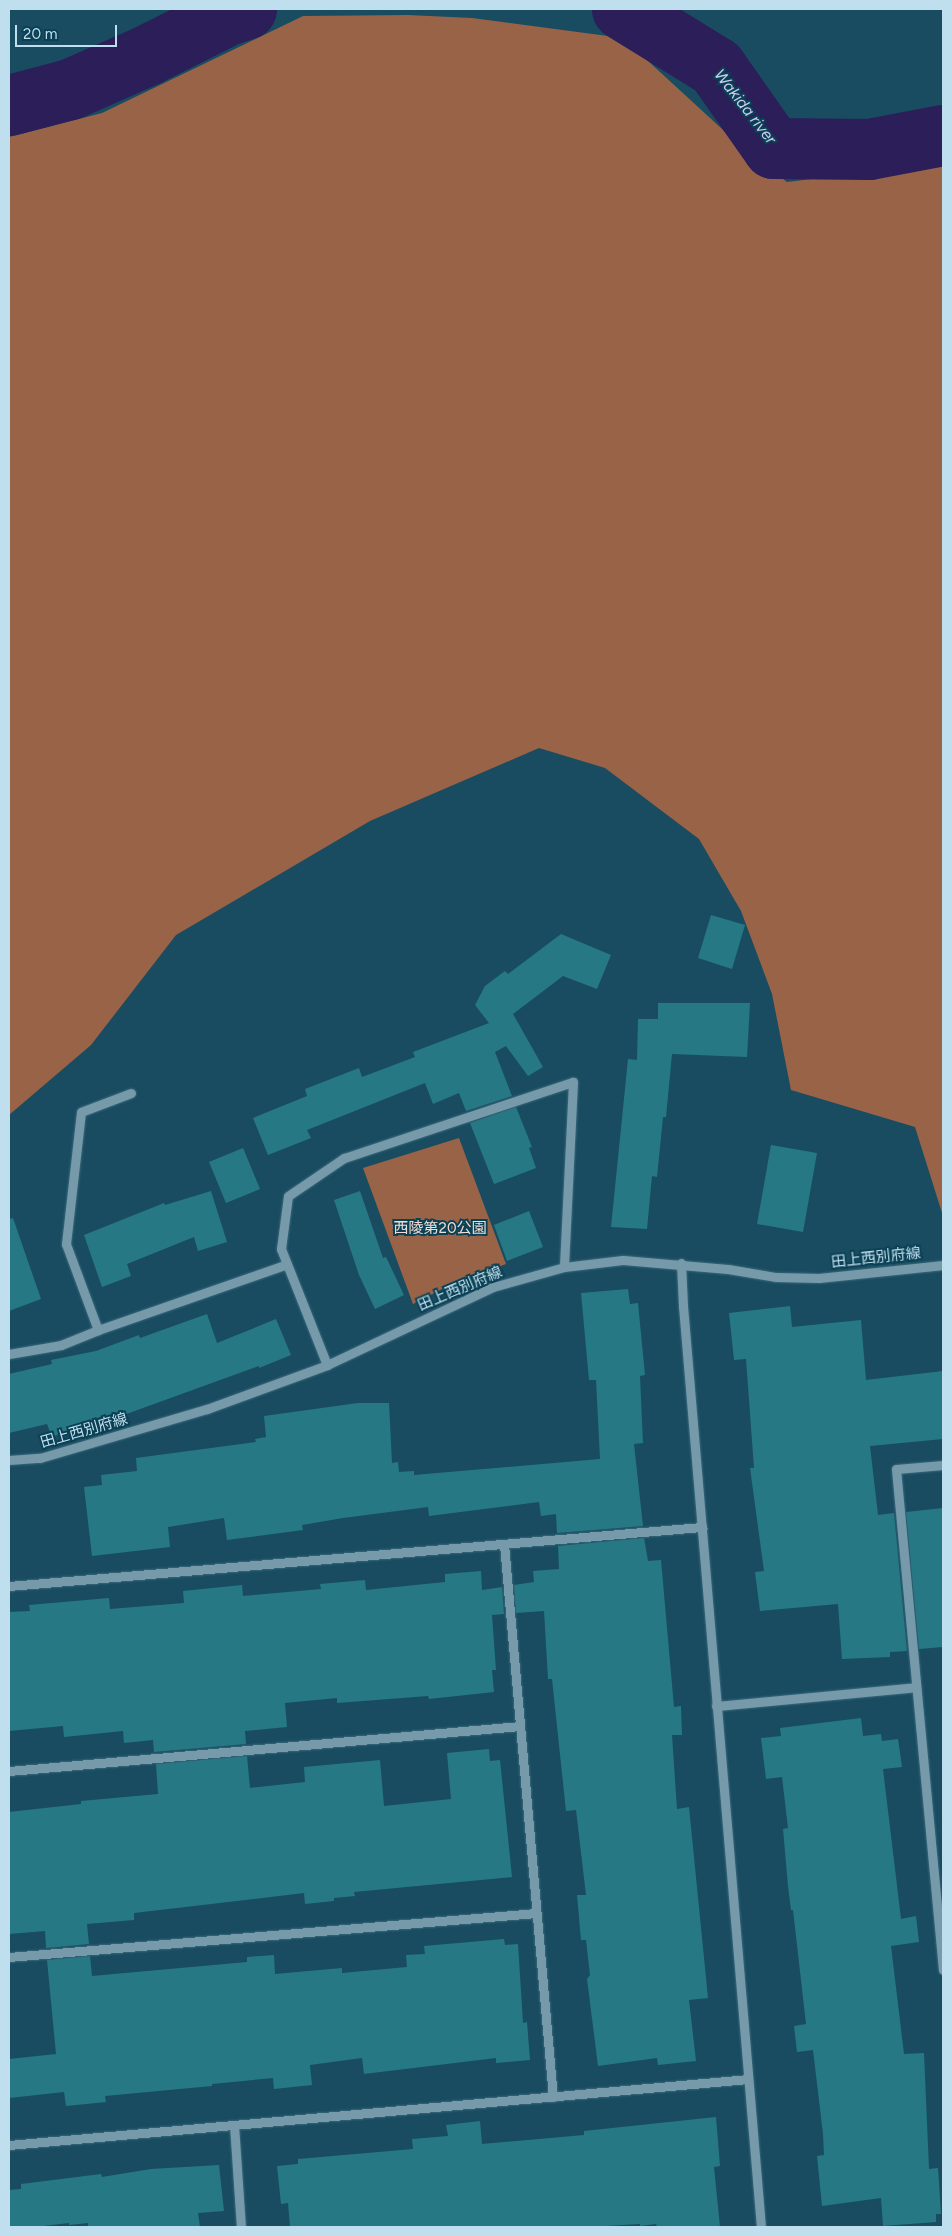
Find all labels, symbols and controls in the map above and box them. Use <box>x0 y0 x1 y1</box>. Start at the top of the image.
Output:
scale bar <box>18 15 120 47</box>
text: 20 m <box>23 25 57 43</box>
water label: Wakida river <box>710 66 780 148</box>
park label: 西陵第20公園 <box>394 1220 486 1238</box>
street label: 田上西別府線 <box>830 1244 922 1272</box>
street label: 田上西別府線 <box>415 1263 505 1315</box>
street label: 田上西別府線 <box>38 1410 130 1452</box>

